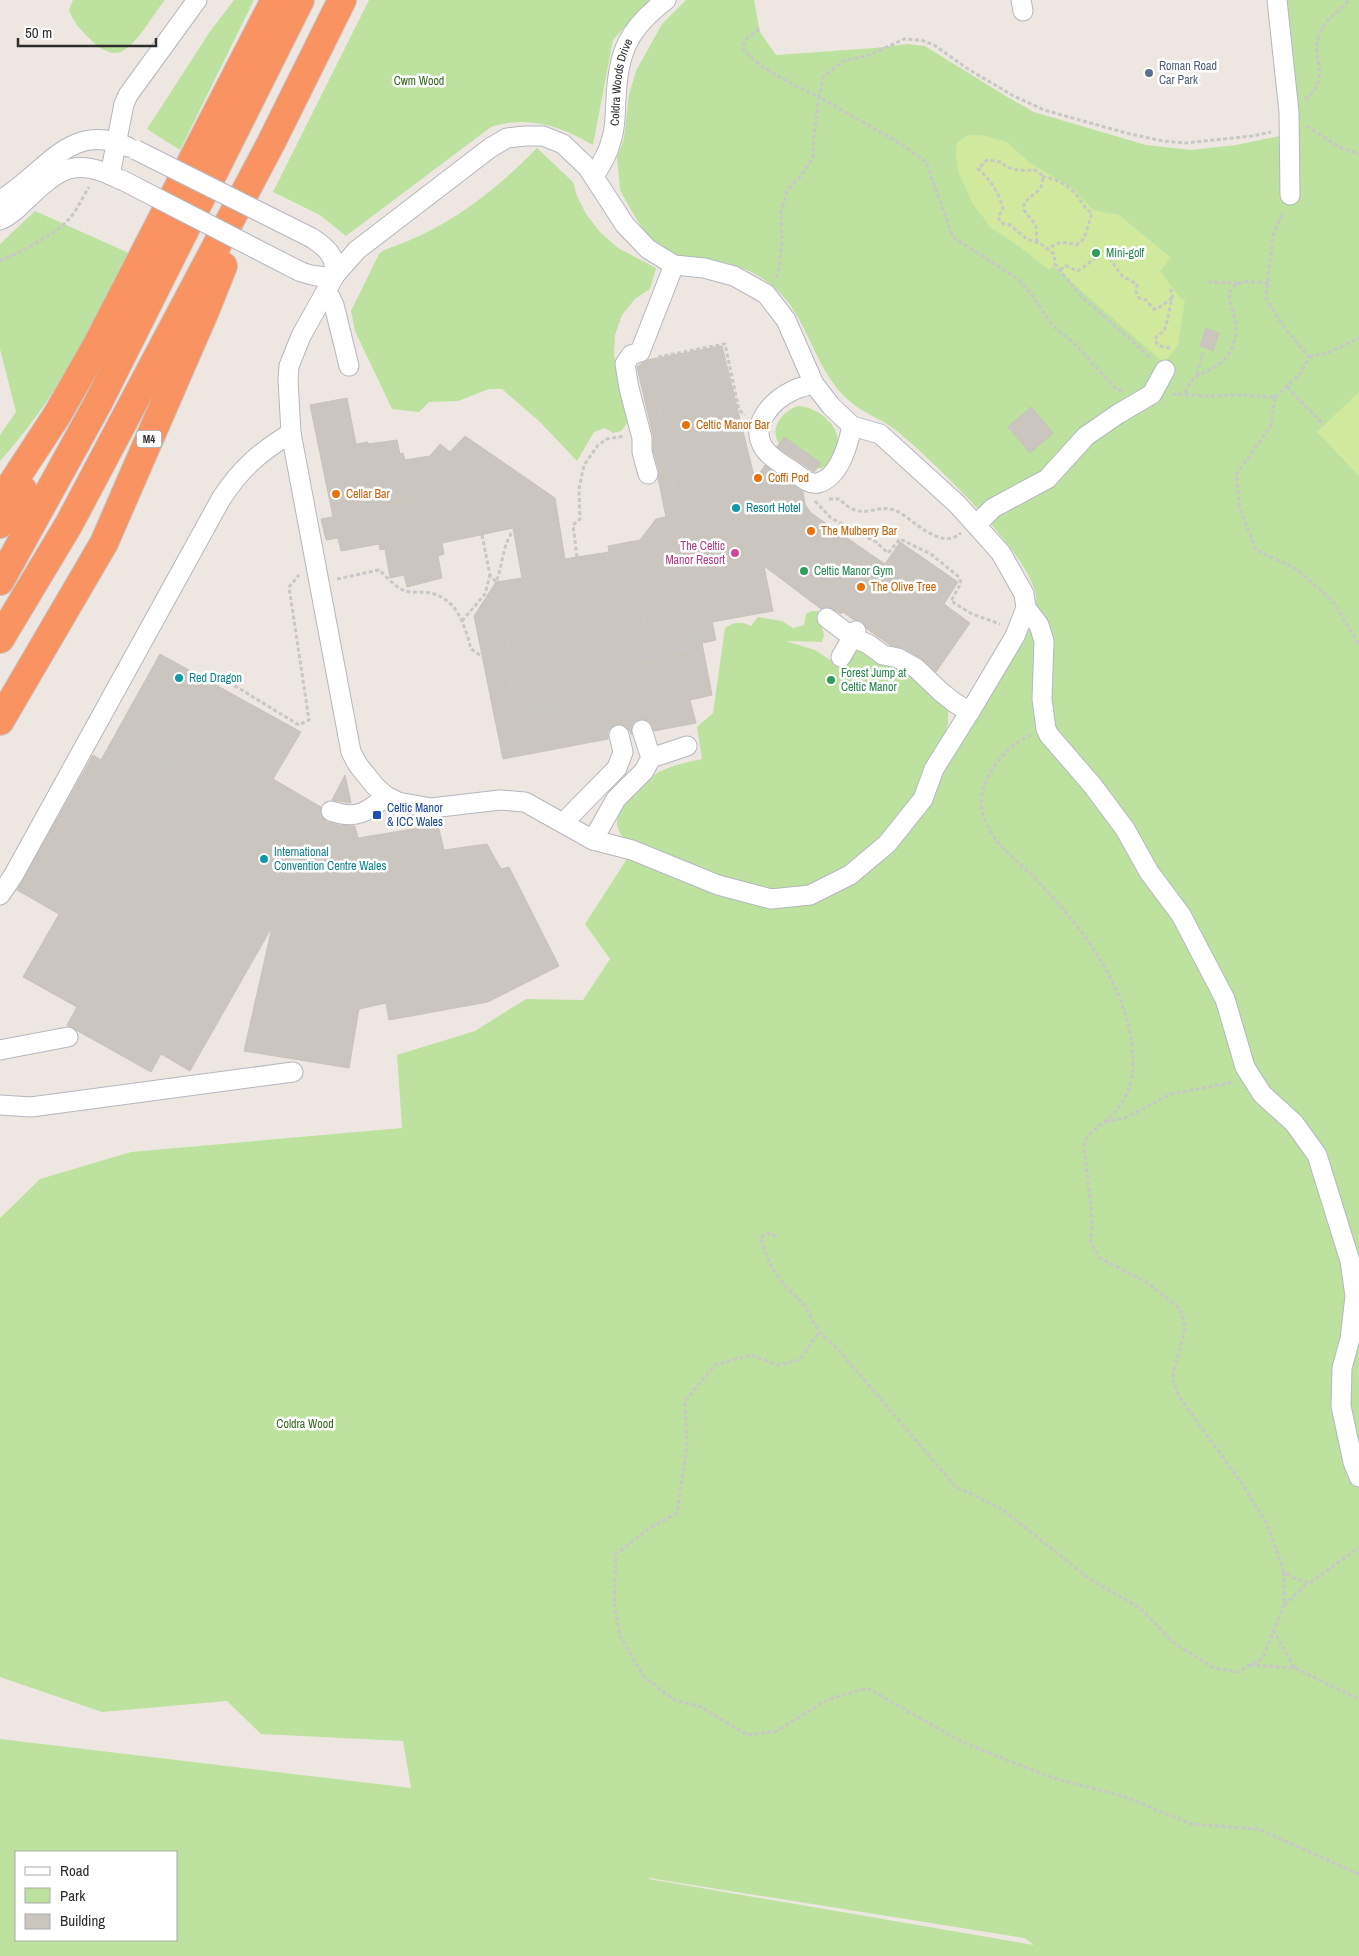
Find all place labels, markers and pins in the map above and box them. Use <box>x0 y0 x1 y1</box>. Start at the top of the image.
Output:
place label: Roman Road Car Park <box>1159 58 1217 88</box>
marker: Roman Road Car Park <box>1143 67 1155 79</box>
place label: Mini-golf <box>1106 245 1145 261</box>
marker: Mini-golf <box>1090 247 1102 259</box>
place label: Celtic Manor Bar <box>696 417 771 433</box>
marker: Celtic Manor Bar <box>680 419 692 431</box>
place label: Coffi Pod <box>768 470 809 486</box>
marker: Coffi Pod <box>752 472 764 484</box>
place label: Cellar Bar <box>346 486 390 502</box>
marker: Cellar Bar <box>330 488 342 500</box>
place label: Resort Hotel <box>746 500 801 516</box>
marker: Resort Hotel <box>730 502 742 514</box>
place label: The Mulberry Bar <box>821 523 898 539</box>
marker: The Mulberry Bar <box>805 525 817 537</box>
place label: The Celtic Manor Resort <box>665 538 725 568</box>
marker: The Celtic Manor Resort <box>729 547 741 559</box>
place label: Celtic Manor Gym <box>814 563 893 579</box>
marker: Celtic Manor Gym <box>798 565 810 577</box>
place label: The Olive Tree <box>871 579 936 595</box>
marker: The Olive Tree <box>855 581 867 593</box>
place label: Forest Jump at Celtic Manor <box>841 665 906 695</box>
place label: Red Dragon <box>189 670 242 686</box>
marker: Red Dragon <box>173 672 185 684</box>
marker: Forest Jump at Celtic Manor <box>825 674 837 686</box>
place label: Celtic Manor & ICC Wales <box>387 800 444 830</box>
marker: Celtic Manor & ICC Wales <box>371 809 383 821</box>
place label: International Convention Centre Wales <box>274 844 386 874</box>
marker: International Convention Centre Wales <box>258 853 270 865</box>

